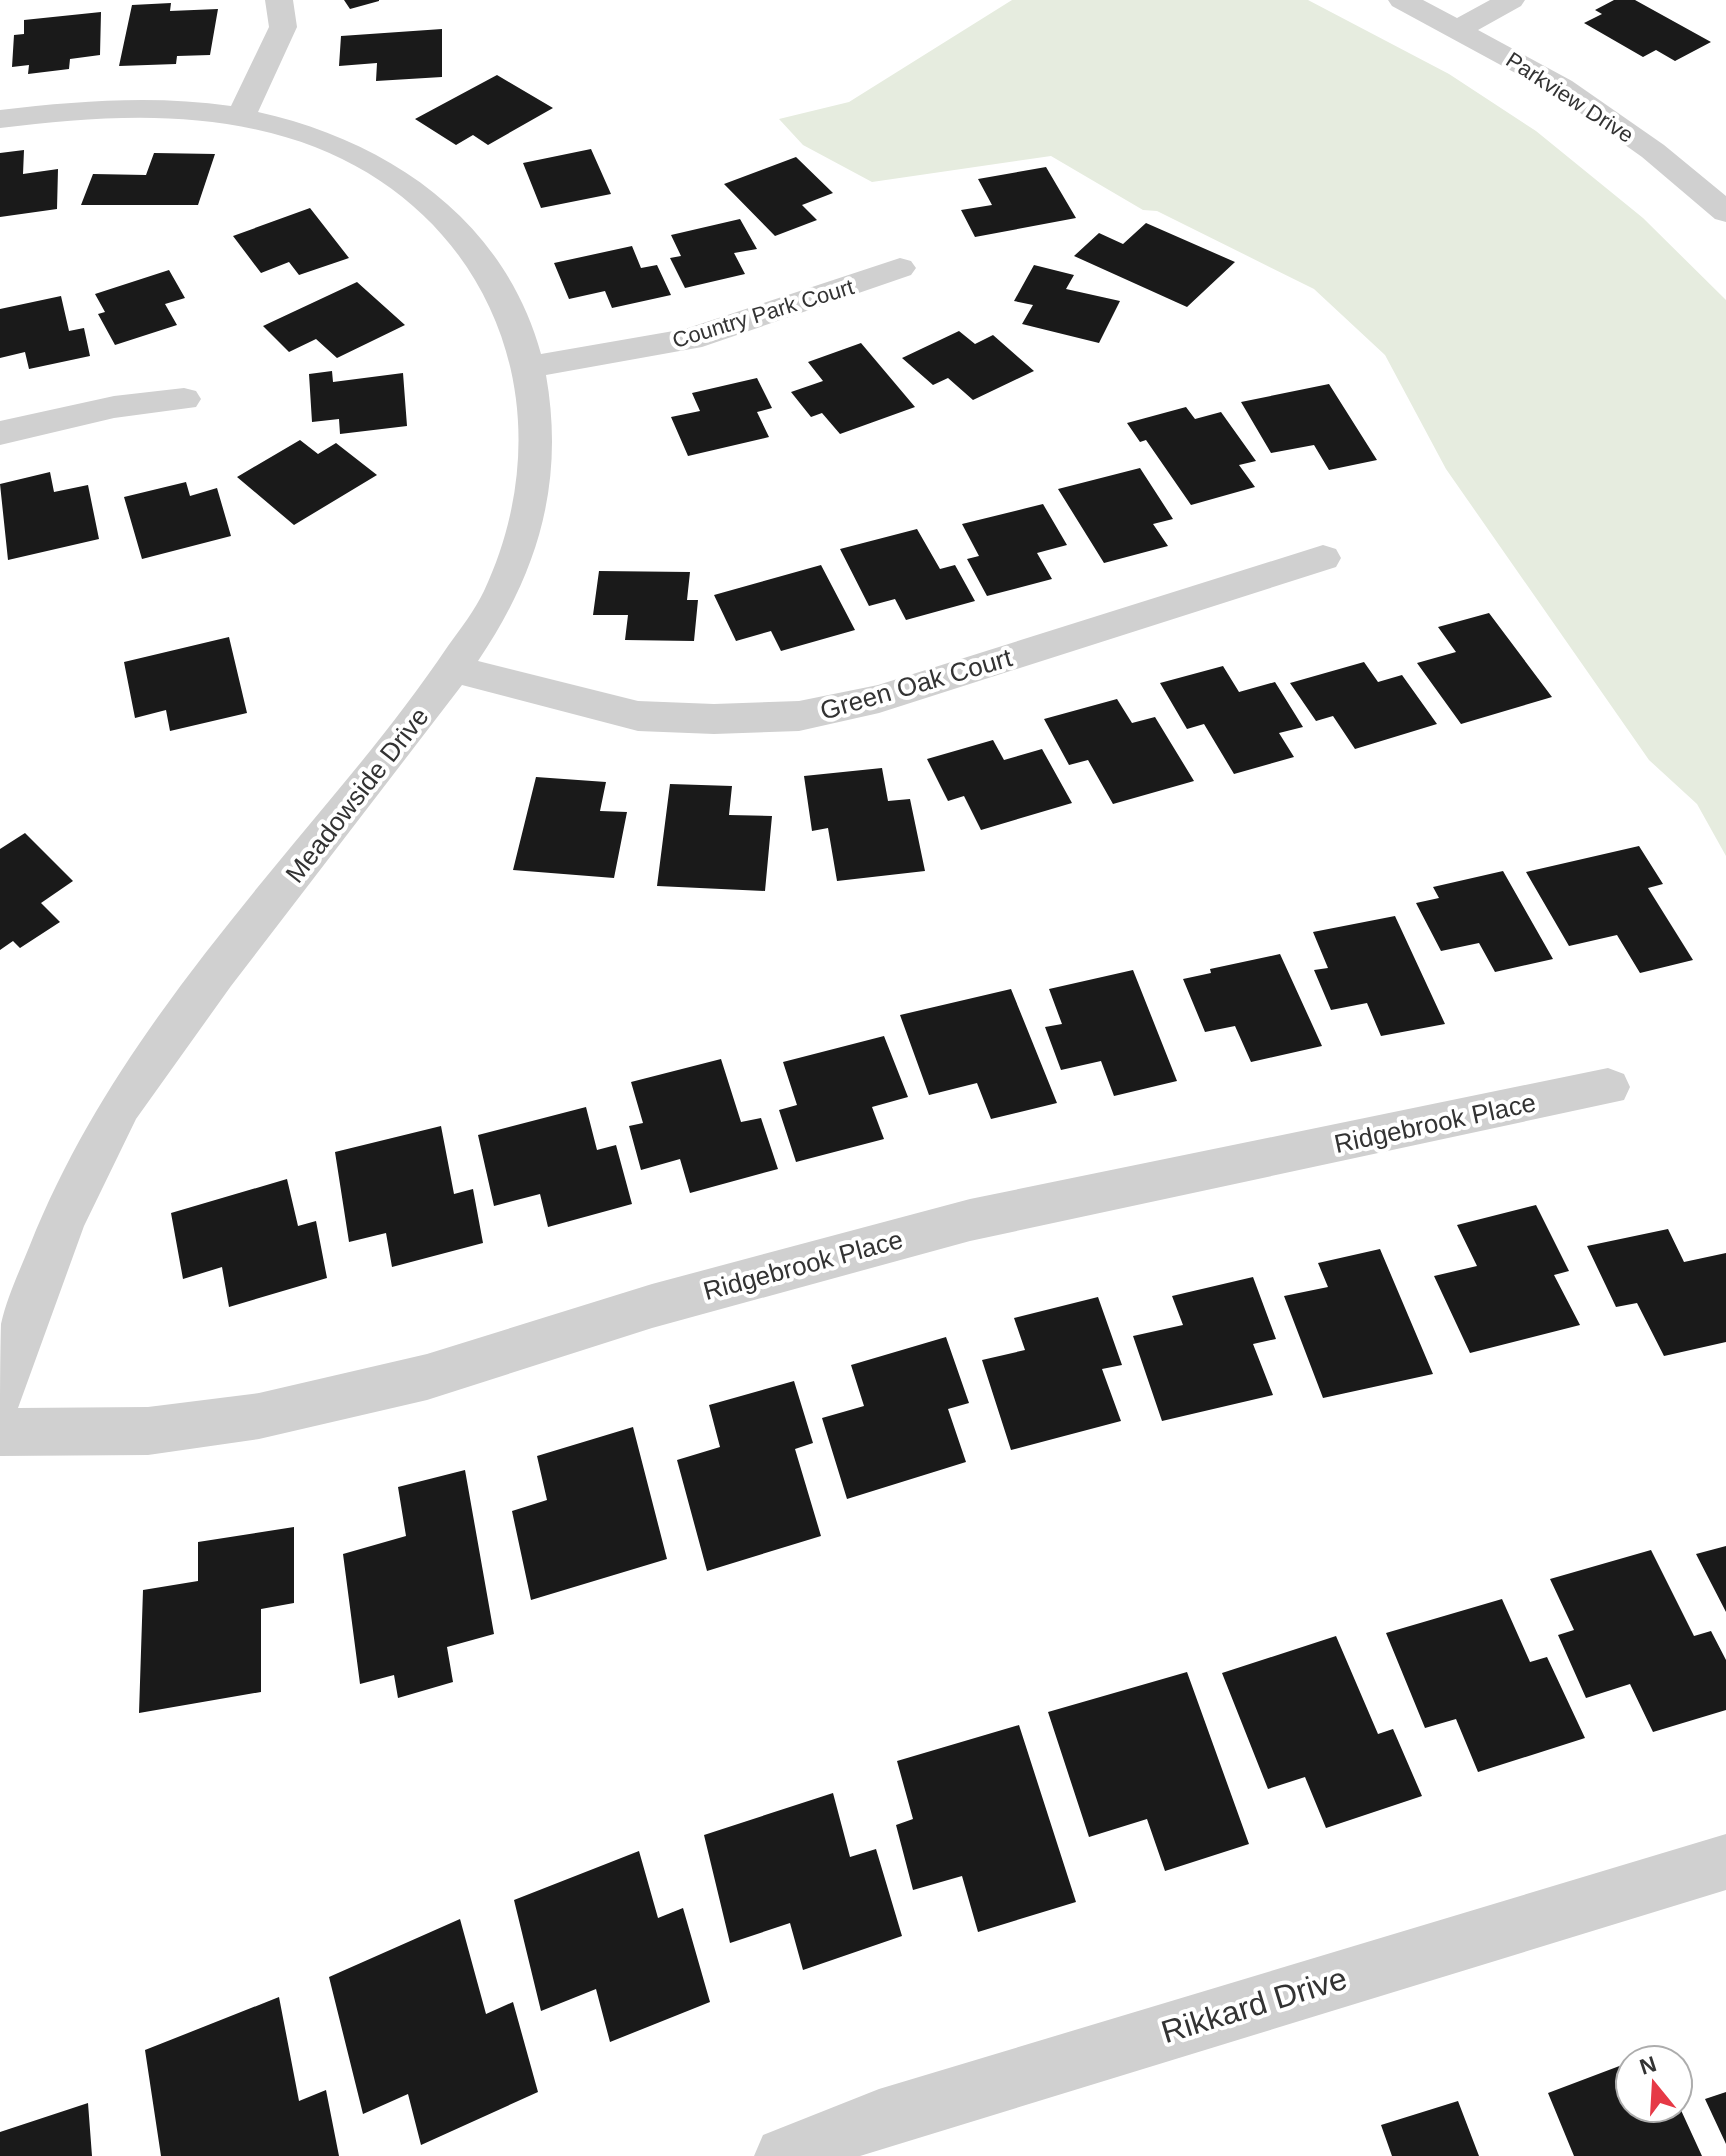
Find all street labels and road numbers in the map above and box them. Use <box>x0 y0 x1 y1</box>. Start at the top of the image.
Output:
street label: Parkview Drive <box>1501 47 1638 148</box>
street label: Country Park Court <box>669 274 857 353</box>
street label: Green Oak Court <box>817 642 1016 726</box>
street label: Meadowside Drive <box>279 701 435 889</box>
street label: Ridgebrook Place <box>1332 1087 1538 1159</box>
street label: Ridgebrook Place <box>700 1224 906 1306</box>
street label: Rikkard Drive <box>1157 1960 1351 2050</box>

